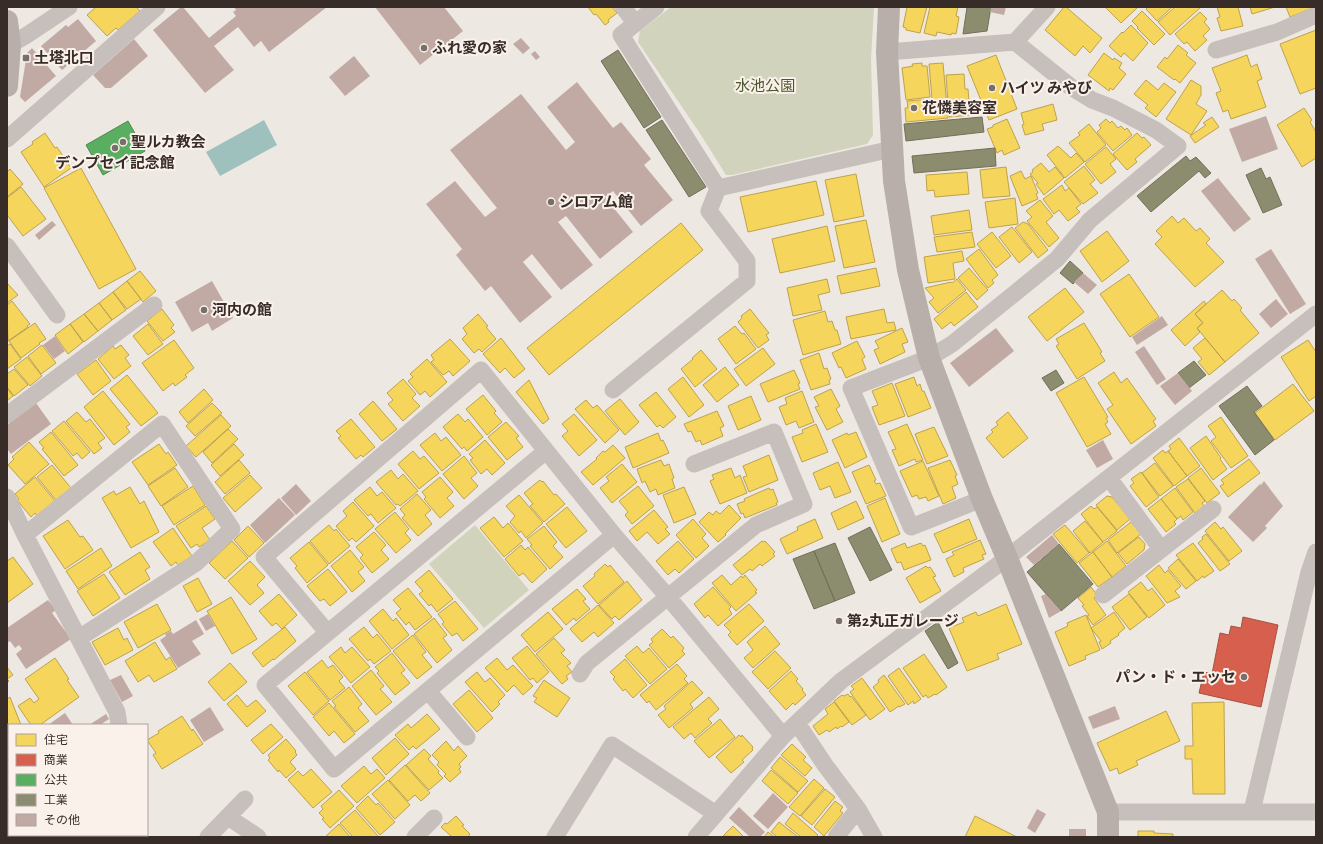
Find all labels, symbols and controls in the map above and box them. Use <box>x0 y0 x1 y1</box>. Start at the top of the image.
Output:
place label: ふれ愛の家 <box>432 40 507 56</box>
marker: ふれ愛の家 <box>419 43 429 53</box>
place label: 土塔北口 <box>34 50 94 66</box>
marker: 土塔北口 <box>21 53 31 63</box>
park label: 水池公園 <box>735 78 795 94</box>
place label: ハイツ みやび <box>1000 80 1092 96</box>
marker: ハイツ みやび <box>987 83 997 93</box>
place label: 花憐美容室 <box>922 100 997 116</box>
marker: 花憐美容室 <box>909 103 919 113</box>
place label: 聖ルカ教会 <box>131 134 206 150</box>
marker: 聖ルカ教会 <box>118 137 128 147</box>
marker: デンプセイ記念館 <box>110 143 120 153</box>
place label: デンプセイ記念館 <box>55 155 175 171</box>
place label: シロアム館 <box>559 194 633 210</box>
marker: シロアム館 <box>546 197 556 207</box>
place label: 河内の館 <box>212 302 272 318</box>
marker: 河内の館 <box>199 305 209 315</box>
place label: 第2丸正ガレージ <box>847 613 959 629</box>
marker: 第2丸正ガレージ <box>834 616 844 626</box>
place label: パン・ド・エッセ <box>1115 669 1236 685</box>
marker: パン・ド・エッセ <box>1239 672 1249 682</box>
legend <box>8 724 148 836</box>
text: 住宅 <box>44 733 68 746</box>
text: 商業 <box>44 754 68 766</box>
text: 公共 <box>44 774 68 786</box>
text: 工業 <box>44 794 68 806</box>
text: その他 <box>44 814 80 826</box>

